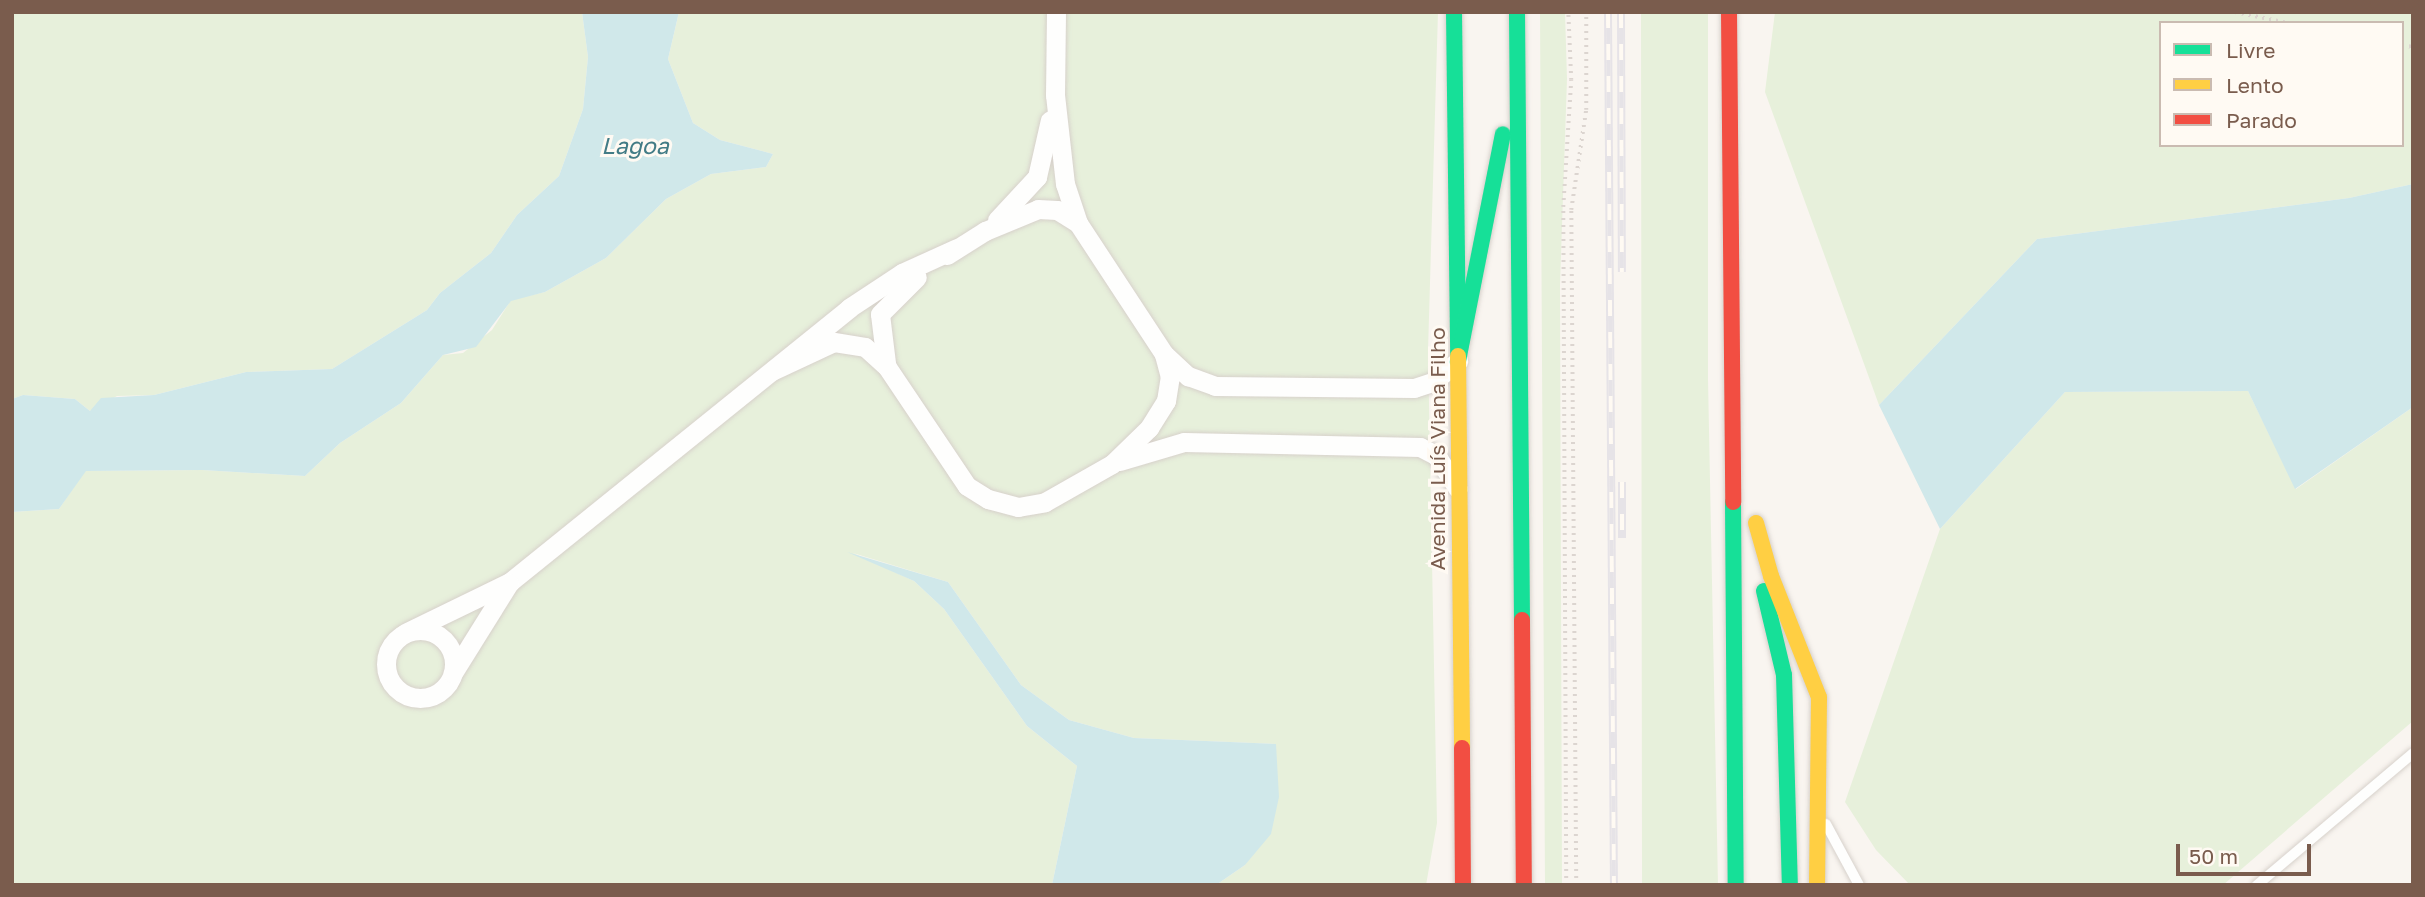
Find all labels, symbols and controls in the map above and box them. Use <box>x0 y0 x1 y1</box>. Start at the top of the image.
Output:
legend <box>2159 21 2404 147</box>
text: Livre <box>2226 37 2276 63</box>
text: Lento <box>2226 72 2284 98</box>
text: Parado <box>2226 107 2297 133</box>
water label: Lagoa <box>601 131 669 159</box>
street label: Avenida Luís Viana Filho <box>1424 327 1450 571</box>
scale bar <box>2180 830 2315 874</box>
text: 50 m <box>2189 843 2238 869</box>

